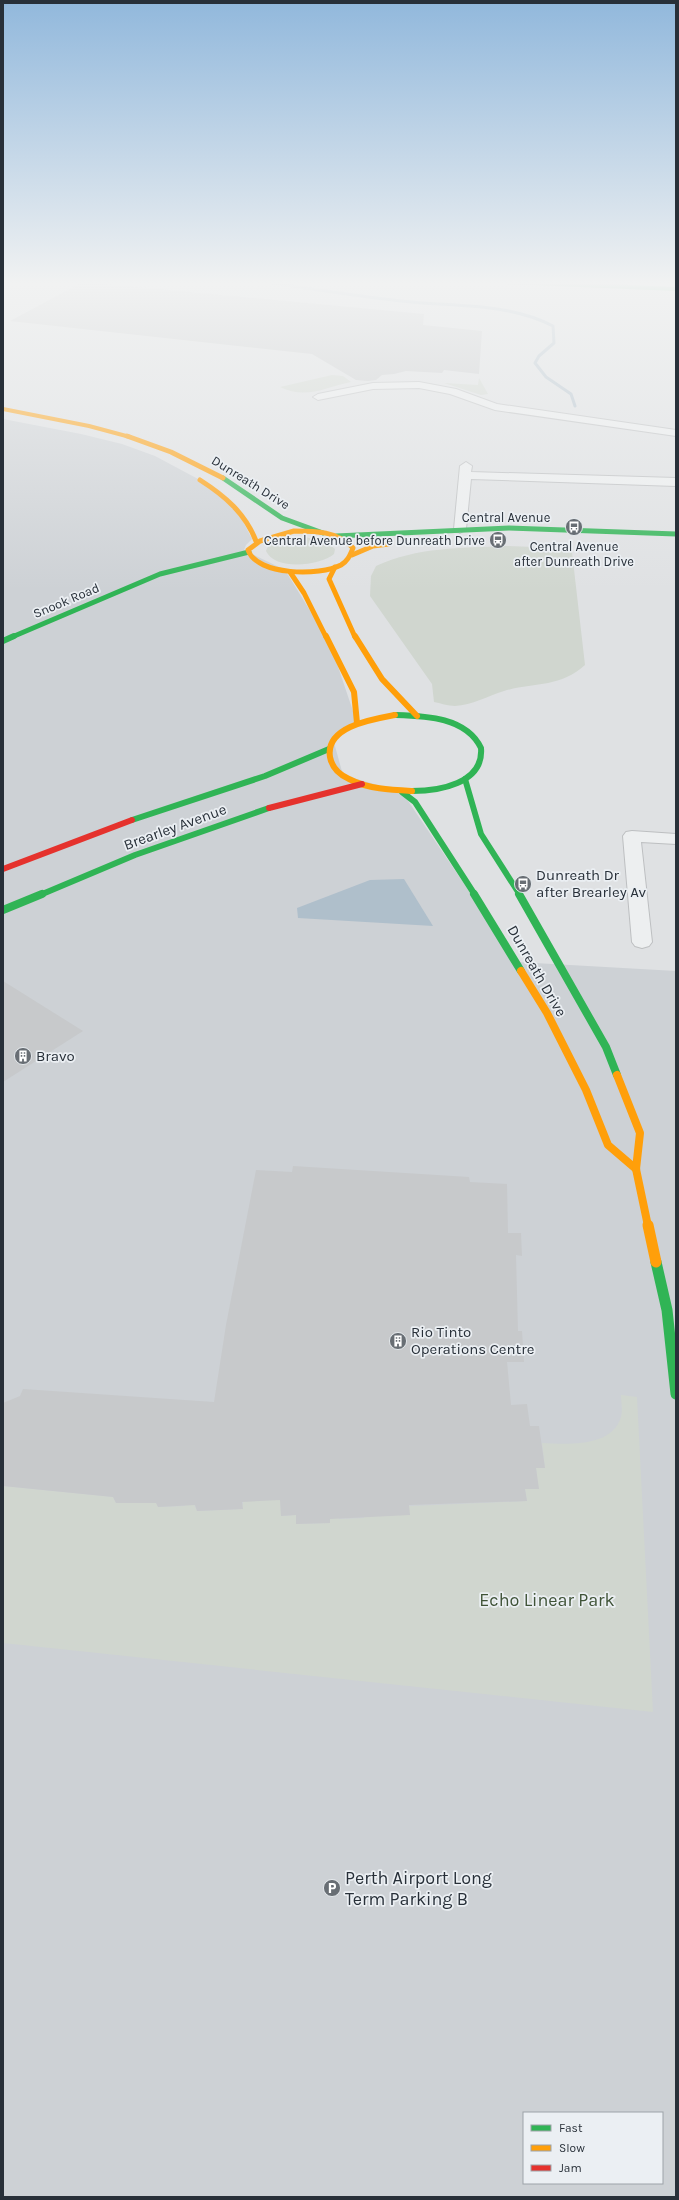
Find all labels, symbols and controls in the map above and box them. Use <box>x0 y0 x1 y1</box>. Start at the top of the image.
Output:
street label: Dunreath Drive <box>209 452 293 513</box>
street label: Central Avenue <box>462 510 551 525</box>
bus stop icon: Central Avenue after Dunreath Drive <box>564 517 584 537</box>
bus stop icon: Central Avenue before Dunreath Drive <box>488 530 508 550</box>
place label: Central Avenue before Dunreath Drive <box>264 533 485 548</box>
place label: Central Avenue after Dunreath Drive <box>514 539 634 569</box>
street label: Snook Road <box>31 580 101 621</box>
street label: Brearley Avenue <box>121 800 229 854</box>
place label: Dunreath Dr after Brearley Av <box>536 866 647 901</box>
bus stop icon: Dunreath Dr after Brearley Av <box>513 874 533 894</box>
street label: Dunreath Drive <box>504 922 570 1020</box>
building icon: Bravo <box>13 1046 33 1066</box>
place label: Bravo <box>36 1047 75 1065</box>
place label: Rio Tinto Operations Centre <box>411 1323 534 1358</box>
building icon: Rio Tinto Operations Centre <box>388 1331 408 1351</box>
park label: Echo Linear Park <box>479 1589 615 1611</box>
place label: Perth Airport Long Term Parking B <box>345 1867 492 1910</box>
parking icon: Perth Airport Long Term Parking B <box>322 1878 342 1898</box>
legend <box>523 2112 663 2184</box>
text: Fast <box>559 2121 583 2135</box>
text: Slow <box>559 2141 585 2155</box>
text: Jam <box>559 2161 582 2175</box>

